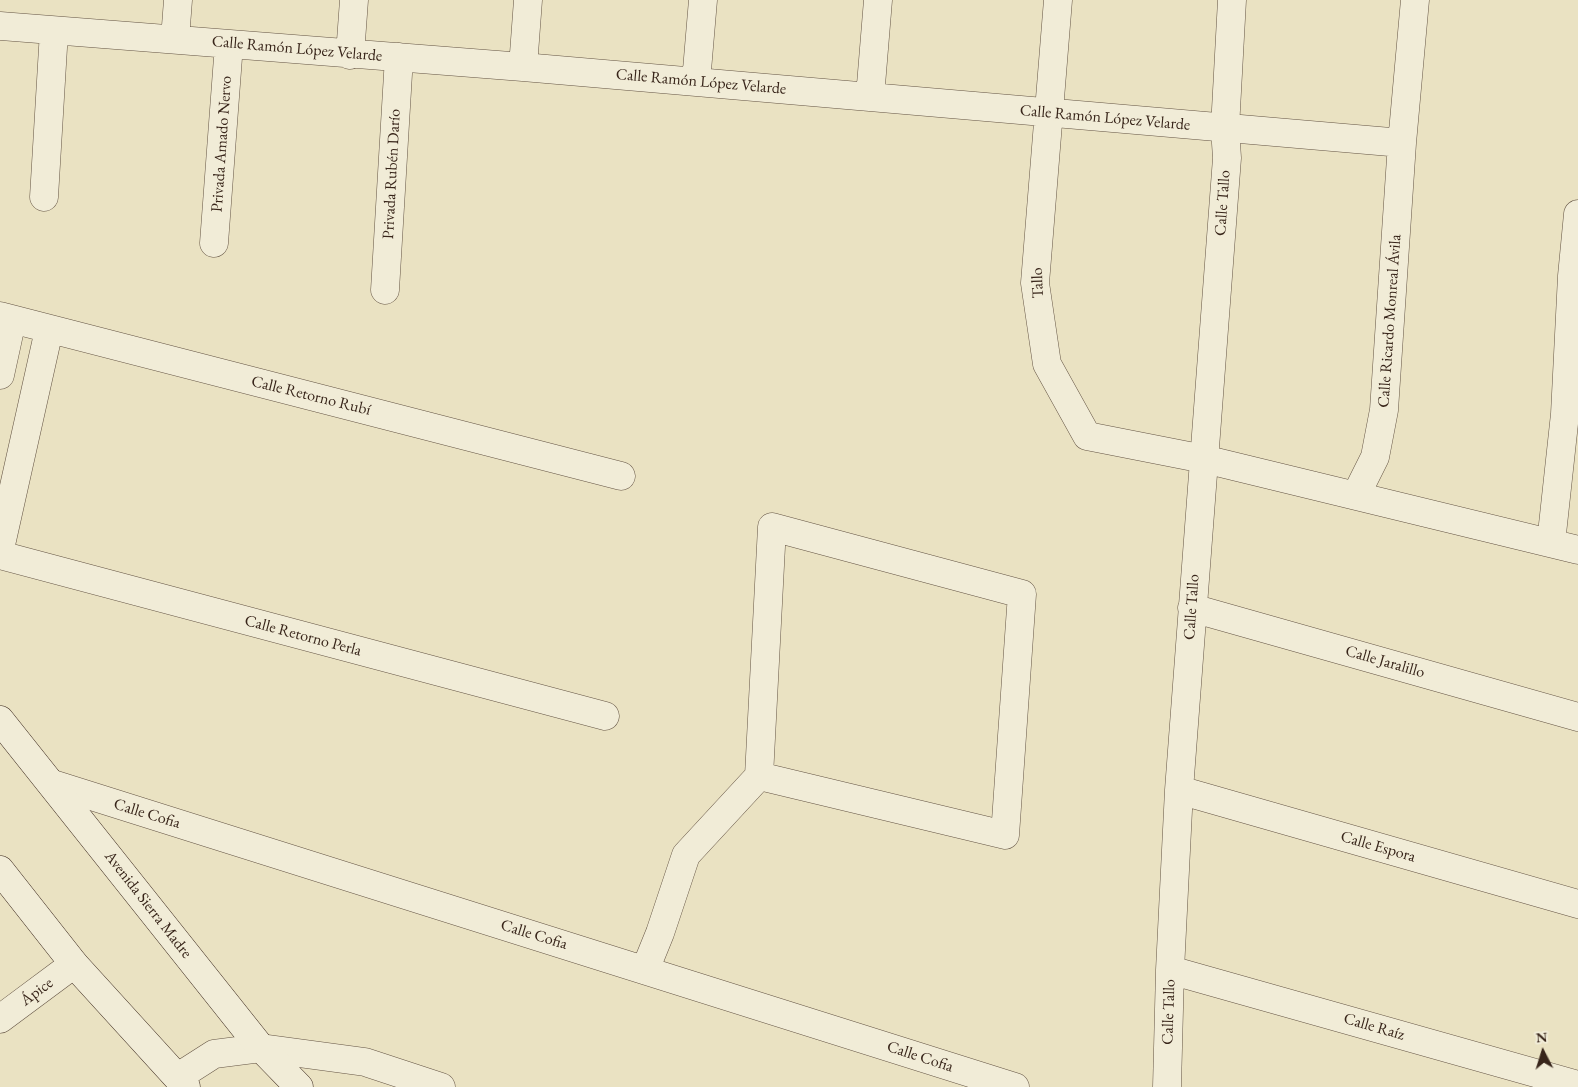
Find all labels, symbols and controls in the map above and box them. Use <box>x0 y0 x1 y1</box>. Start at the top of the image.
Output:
street label: Calle Ramón López Velarde <box>211 32 383 66</box>
street label: Calle Ramón López Velarde <box>615 65 787 99</box>
street label: Privada Amado Nervo <box>208 75 236 213</box>
street label: Calle Ramón López Velarde <box>1019 101 1191 135</box>
street label: Privada Rubén Darío <box>379 108 405 240</box>
street label: Calle Tallo <box>1211 169 1235 237</box>
street label: Calle Ricardo Monreal Ávila <box>1374 234 1406 408</box>
street label: Tallo <box>1028 267 1048 299</box>
street label: Calle Retorno Rubí <box>249 372 373 420</box>
street label: Calle Tallo <box>1180 573 1204 641</box>
street label: Calle Retorno Perla <box>242 611 364 661</box>
street label: Calle Jaralillo <box>1343 642 1427 682</box>
street label: Calle Cofia <box>111 795 183 833</box>
street label: Calle Espora <box>1338 827 1418 867</box>
street label: Avenida Sierra Madre <box>100 848 196 962</box>
street label: Calle Cofia <box>498 916 570 954</box>
street label: Ápice <box>17 974 57 1010</box>
street label: Calle Tallo <box>1158 979 1180 1045</box>
street label: Calle Raíz <box>1341 1009 1407 1045</box>
north arrow <box>1518 1027 1568 1077</box>
text: N <box>1535 1028 1548 1047</box>
street label: Calle Cofia <box>884 1037 956 1077</box>

